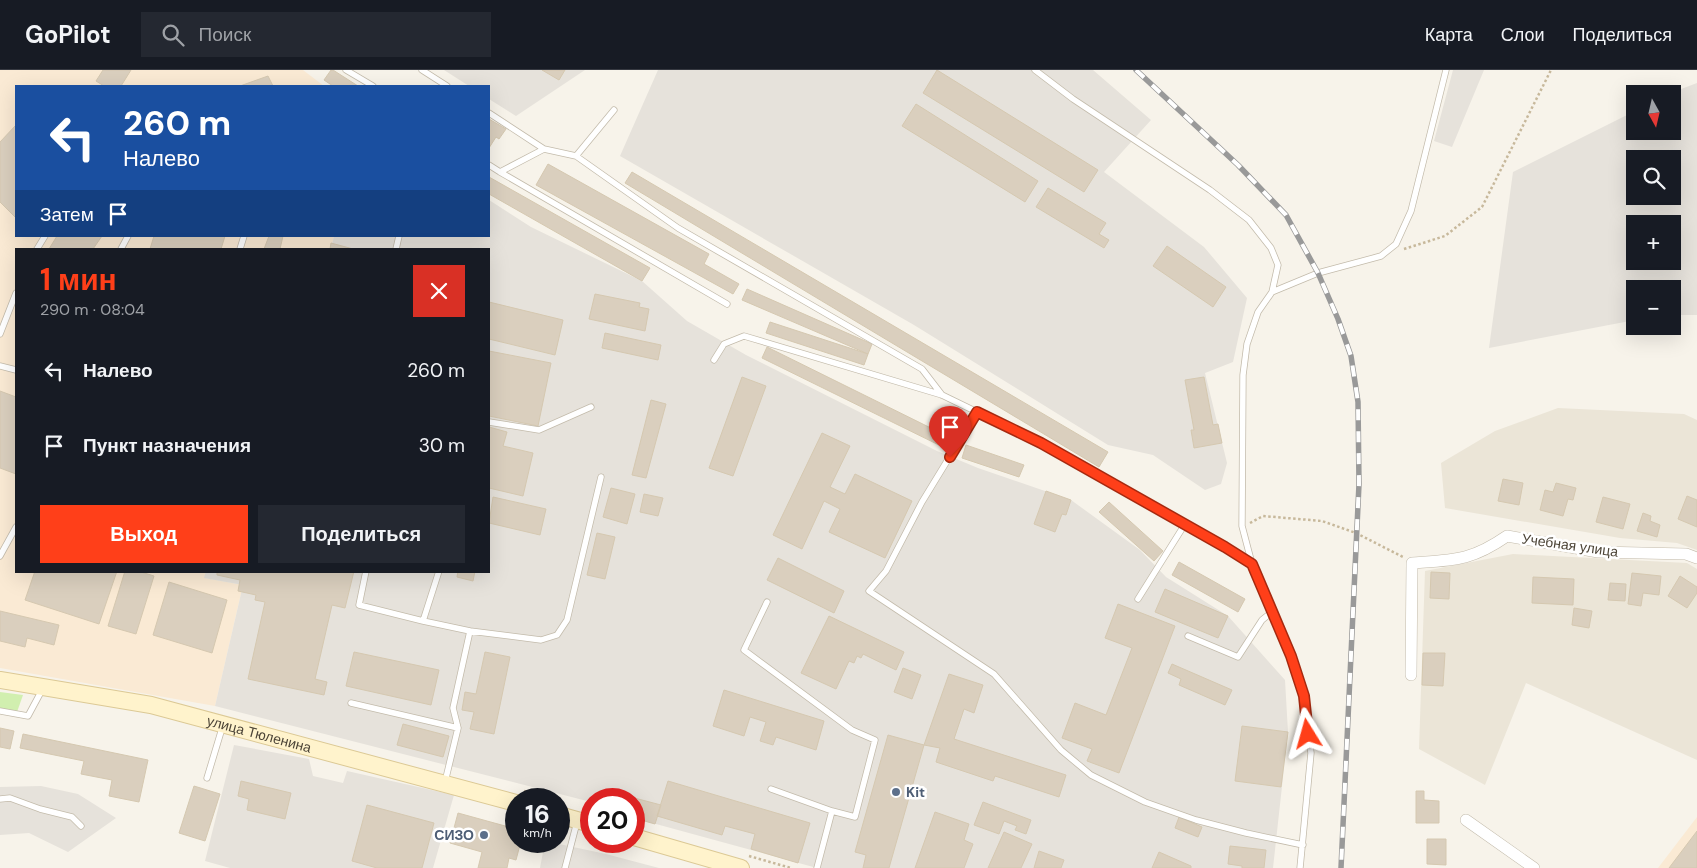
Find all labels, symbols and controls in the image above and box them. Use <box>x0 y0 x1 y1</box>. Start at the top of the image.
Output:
search box <box>141 12 491 57</box>
text: GoPilot <box>25 19 111 50</box>
icon: search <box>159 21 187 49</box>
text: Поиск <box>199 22 251 47</box>
text: Карта <box>1425 23 1473 47</box>
text: Слои <box>1501 23 1545 47</box>
text: Поделиться <box>1573 23 1672 47</box>
north arrow <box>1626 85 1681 140</box>
map controls <box>1626 85 1681 335</box>
text: 260 m <box>123 100 231 146</box>
icon: left <box>40 105 105 170</box>
text: Налево <box>123 144 200 173</box>
button: search <box>1626 150 1681 205</box>
icon: arrive <box>104 200 132 228</box>
text: Затем <box>40 202 94 227</box>
button: + <box>1626 215 1681 270</box>
text: 1 мин <box>40 260 117 299</box>
button: close <box>413 265 465 317</box>
button: − <box>1626 280 1681 335</box>
text: 290 m · 08:04 <box>40 299 145 320</box>
icon: left <box>40 357 68 385</box>
text: Налево <box>83 358 153 383</box>
text: 260 m <box>407 358 465 383</box>
pin <box>929 406 971 457</box>
icon: arrive <box>936 413 964 441</box>
icon: arrive <box>40 432 68 460</box>
text: Пункт назначения <box>83 433 251 458</box>
text: 30 m <box>419 433 465 458</box>
button: Выход <box>40 505 248 563</box>
button: Поделиться <box>258 505 465 563</box>
street label: Учебная улица <box>1521 529 1620 561</box>
position arrow <box>1281 707 1333 759</box>
street label: улица Тюленина <box>205 711 314 757</box>
place label: Kit <box>906 783 925 801</box>
marker: Kit <box>890 786 902 798</box>
speed limit sign: 20 <box>580 788 645 853</box>
text: 16 <box>525 798 550 831</box>
text: km/h <box>523 825 552 841</box>
place label: СИЗО <box>434 826 474 844</box>
marker: СИЗО <box>478 829 490 841</box>

